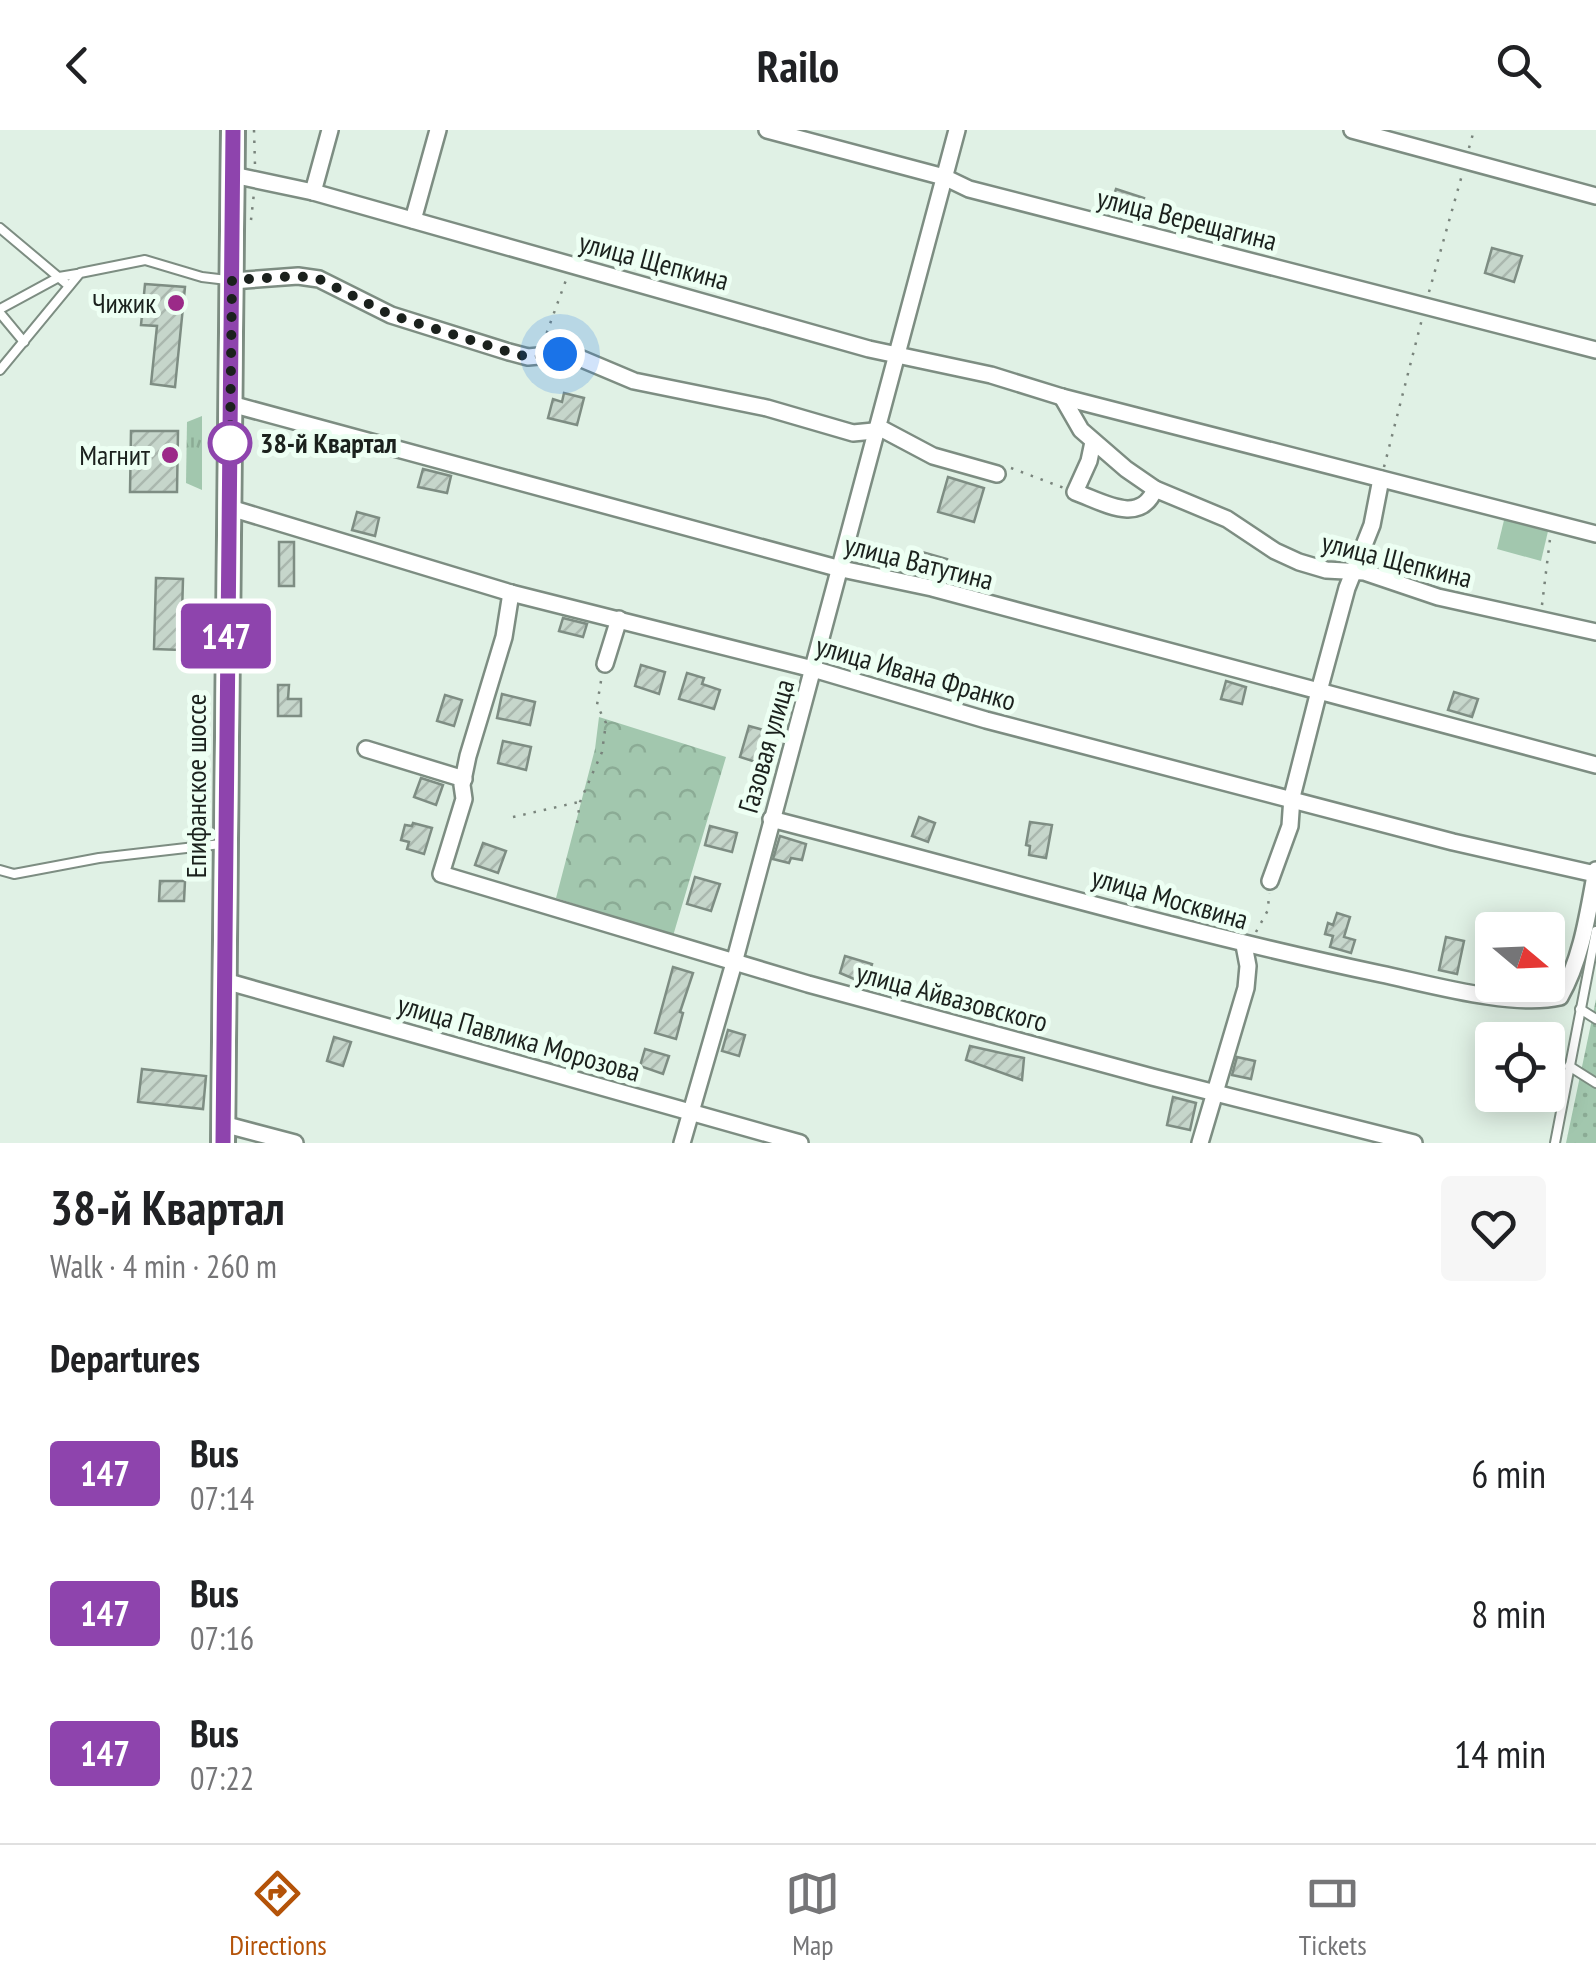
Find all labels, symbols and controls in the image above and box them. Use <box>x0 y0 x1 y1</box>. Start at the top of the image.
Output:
text: Railo <box>757 36 839 94</box>
icon: back <box>50 38 105 93</box>
icon: search <box>1491 38 1546 93</box>
street label: улица Верещагина <box>1093 178 1281 259</box>
street label: улица Щепкина <box>575 223 733 298</box>
place label: Чижик <box>92 284 156 321</box>
marker: Чижик <box>165 292 187 314</box>
your location <box>535 329 585 379</box>
marker: 38-й Квартал <box>209 422 251 464</box>
place label: 38-й Квартал <box>260 424 397 461</box>
place label: Магнит <box>79 436 150 473</box>
marker: Магнит <box>159 444 181 466</box>
street label: улица Щепкина <box>1318 523 1476 596</box>
street label: улица Ватутина <box>841 525 997 598</box>
line badge: 147 <box>168 604 284 668</box>
text: 147 <box>201 613 251 659</box>
street label: улица Ивана Франко <box>812 626 1020 719</box>
street label: Газовая улица <box>729 675 802 817</box>
street label: Епифанское шоссе <box>177 694 214 878</box>
street label: улица Москвина <box>1088 858 1253 937</box>
north arrow <box>1475 912 1565 1002</box>
map controls <box>1475 912 1565 1112</box>
street label: улица Айвазовского <box>852 953 1052 1040</box>
street label: улица Павлика Морозова <box>393 985 645 1090</box>
button: locate <box>1475 1022 1565 1112</box>
text: 38-й Квартал <box>50 1176 285 1238</box>
button: heart <box>1441 1176 1546 1281</box>
text: Walk · 4 min · 260 m <box>50 1245 277 1287</box>
text: Departures <box>50 1333 200 1382</box>
text: Bus <box>190 1428 239 1477</box>
text: 6 min <box>1471 1449 1546 1498</box>
text: 147 <box>80 1450 130 1496</box>
text: 07:14 <box>190 1477 254 1519</box>
text: Bus <box>190 1568 239 1617</box>
text: 8 min <box>1471 1589 1546 1638</box>
text: 147 <box>80 1590 130 1636</box>
text: 07:16 <box>190 1617 254 1659</box>
text: Bus <box>190 1708 239 1757</box>
text: 14 min <box>1454 1729 1546 1778</box>
text: 147 <box>80 1730 130 1776</box>
text: 07:22 <box>190 1757 254 1799</box>
tab: Directions <box>229 1866 327 1963</box>
tab: Map <box>785 1866 840 1963</box>
tab: Tickets <box>1299 1866 1367 1963</box>

